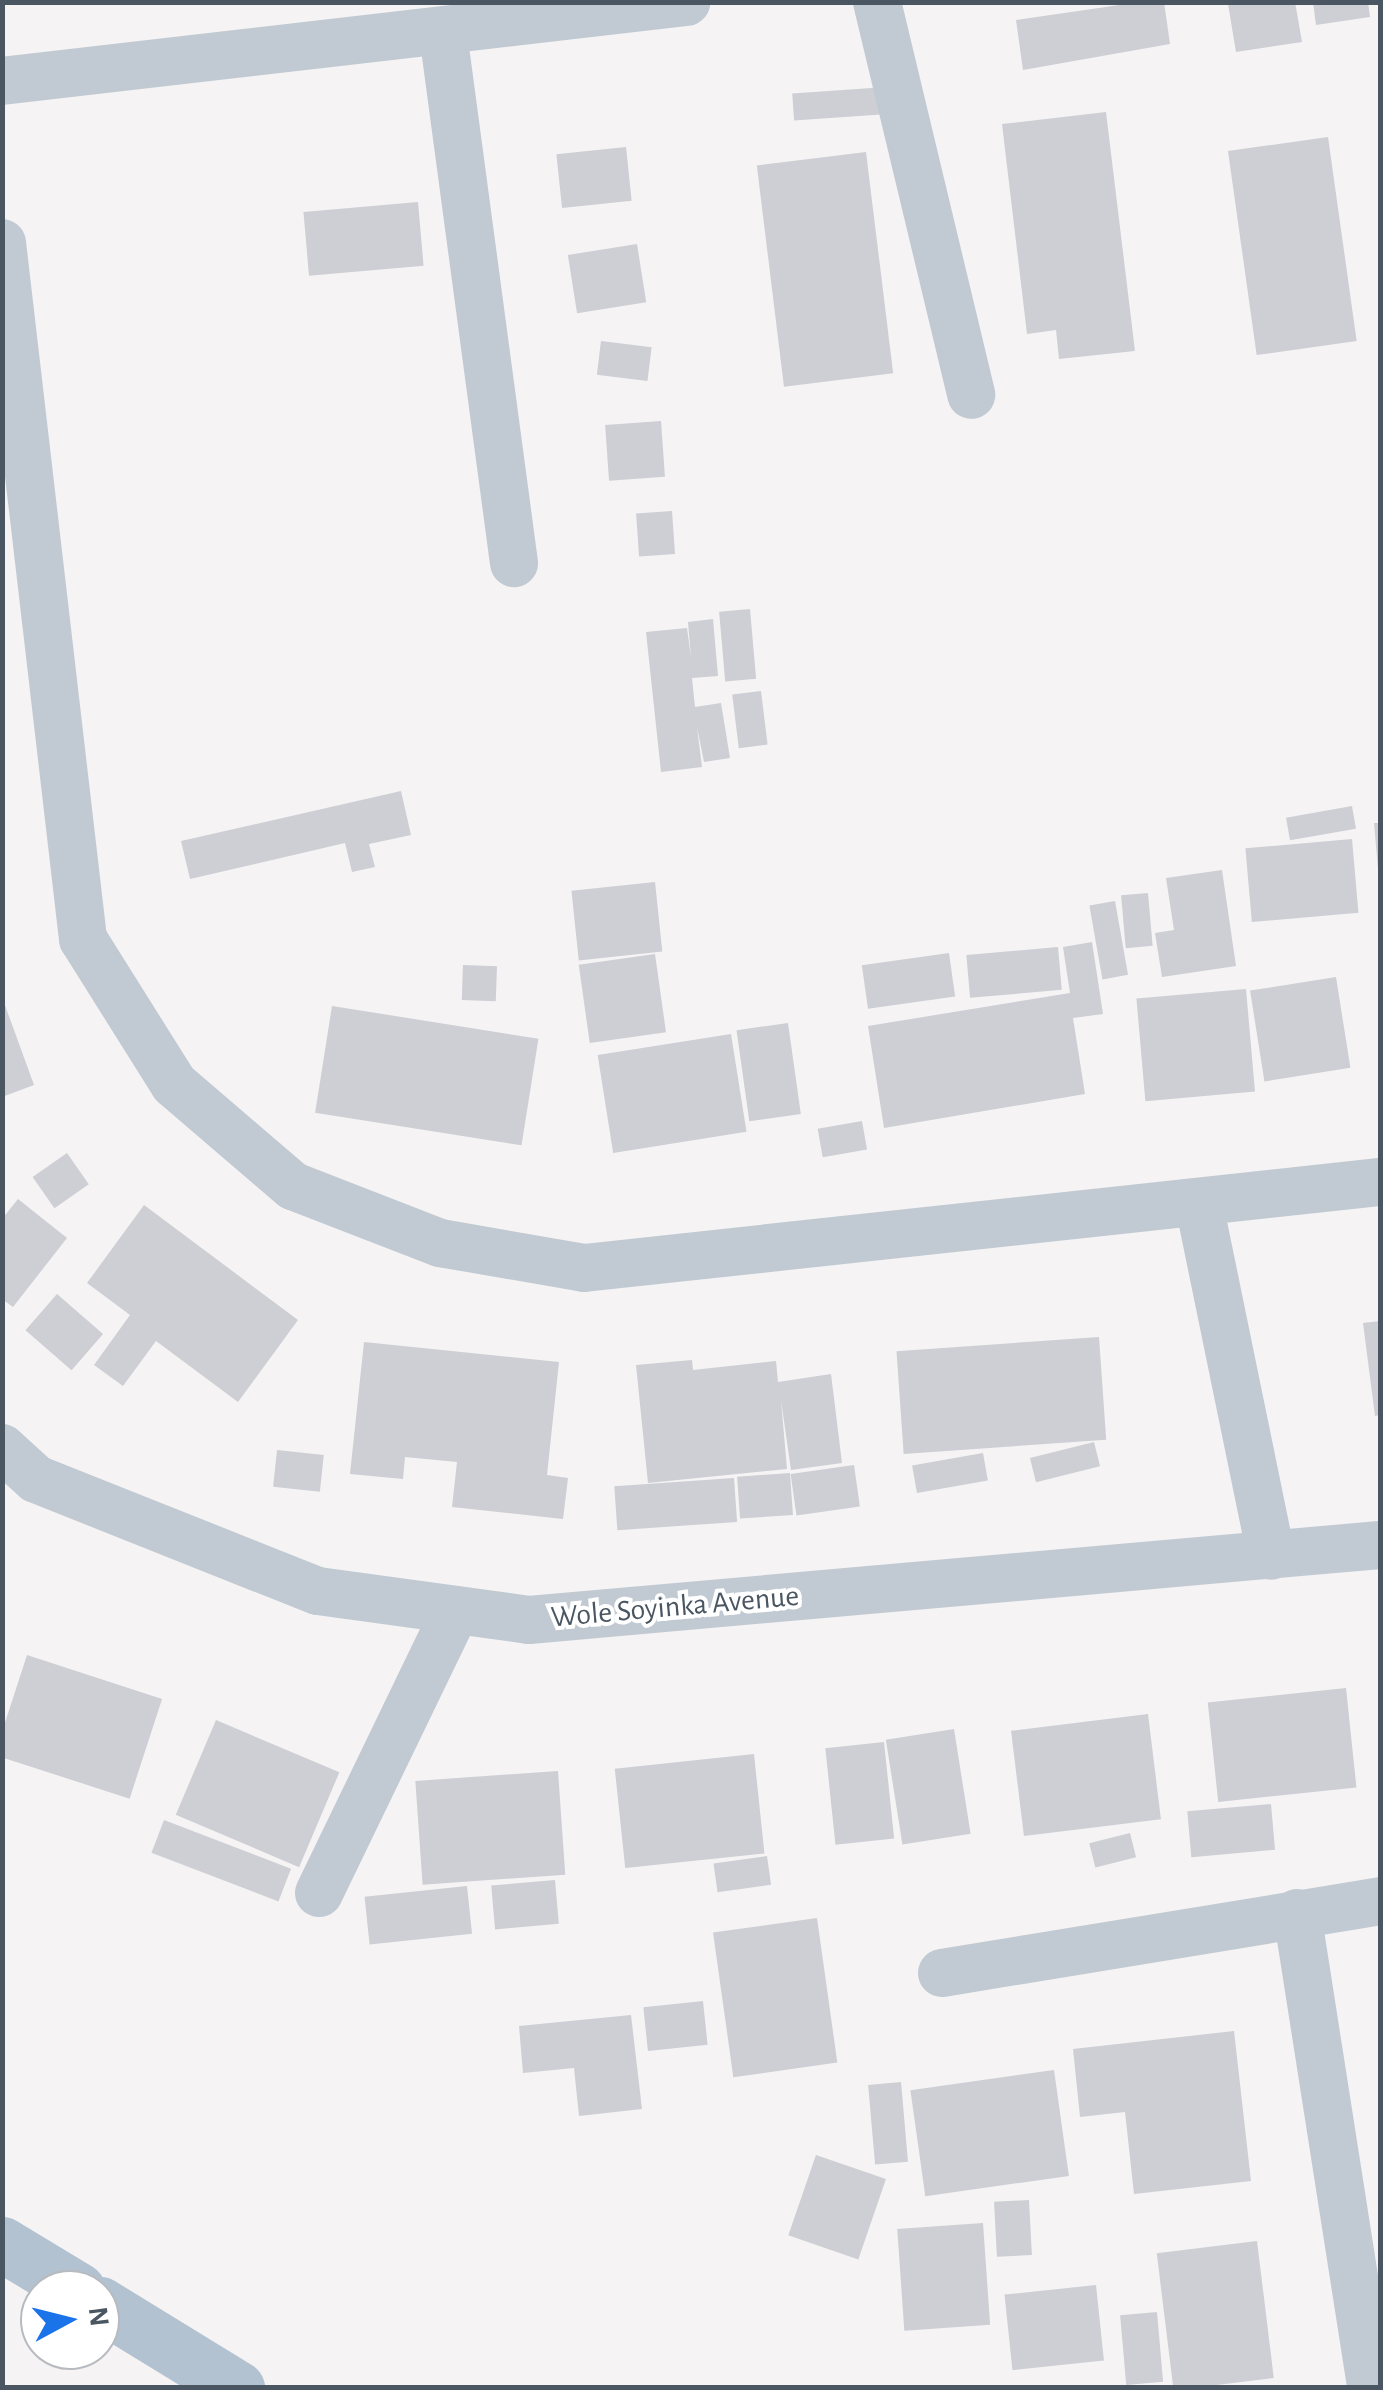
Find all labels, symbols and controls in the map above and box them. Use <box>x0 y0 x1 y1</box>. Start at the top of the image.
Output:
street label: Wole Soyinka Avenue <box>549 1578 801 1636</box>
north arrow <box>20 2270 120 2370</box>
text: N <box>83 2305 113 2328</box>

